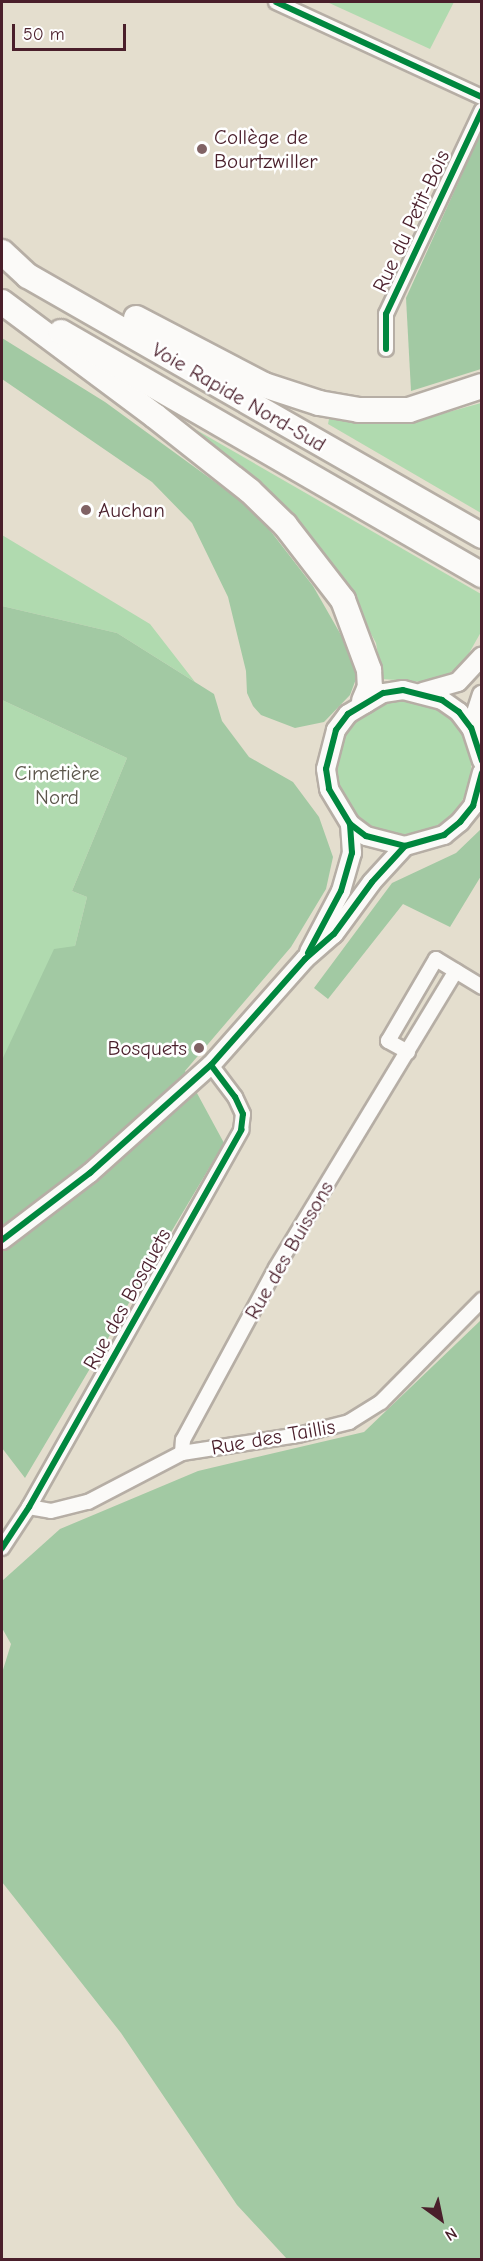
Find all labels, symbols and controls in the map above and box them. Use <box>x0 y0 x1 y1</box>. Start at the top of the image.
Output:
scale bar <box>15 12 129 50</box>
text: 50 m <box>23 24 65 45</box>
place label: Collège de Bourtzwiller <box>214 124 318 174</box>
marker: Collège de Bourtzwiller <box>195 142 209 156</box>
street label: Rue du Petit-Bois <box>367 146 455 296</box>
street label: Voie Rapide Nord-Sud <box>148 337 330 457</box>
place label: Auchan <box>98 497 165 523</box>
marker: Auchan <box>79 503 93 517</box>
park label: Cimetière Nord <box>14 760 100 810</box>
place label: Bosquets <box>108 1035 187 1061</box>
marker: Bosquets <box>192 1041 206 1055</box>
street label: Rue des Buissons <box>239 1176 339 1324</box>
street label: Rue des Bosquets <box>78 1224 176 1374</box>
street label: Rue des Taillis <box>209 1414 337 1460</box>
north arrow <box>411 2189 471 2249</box>
text: N <box>442 2224 460 2244</box>

